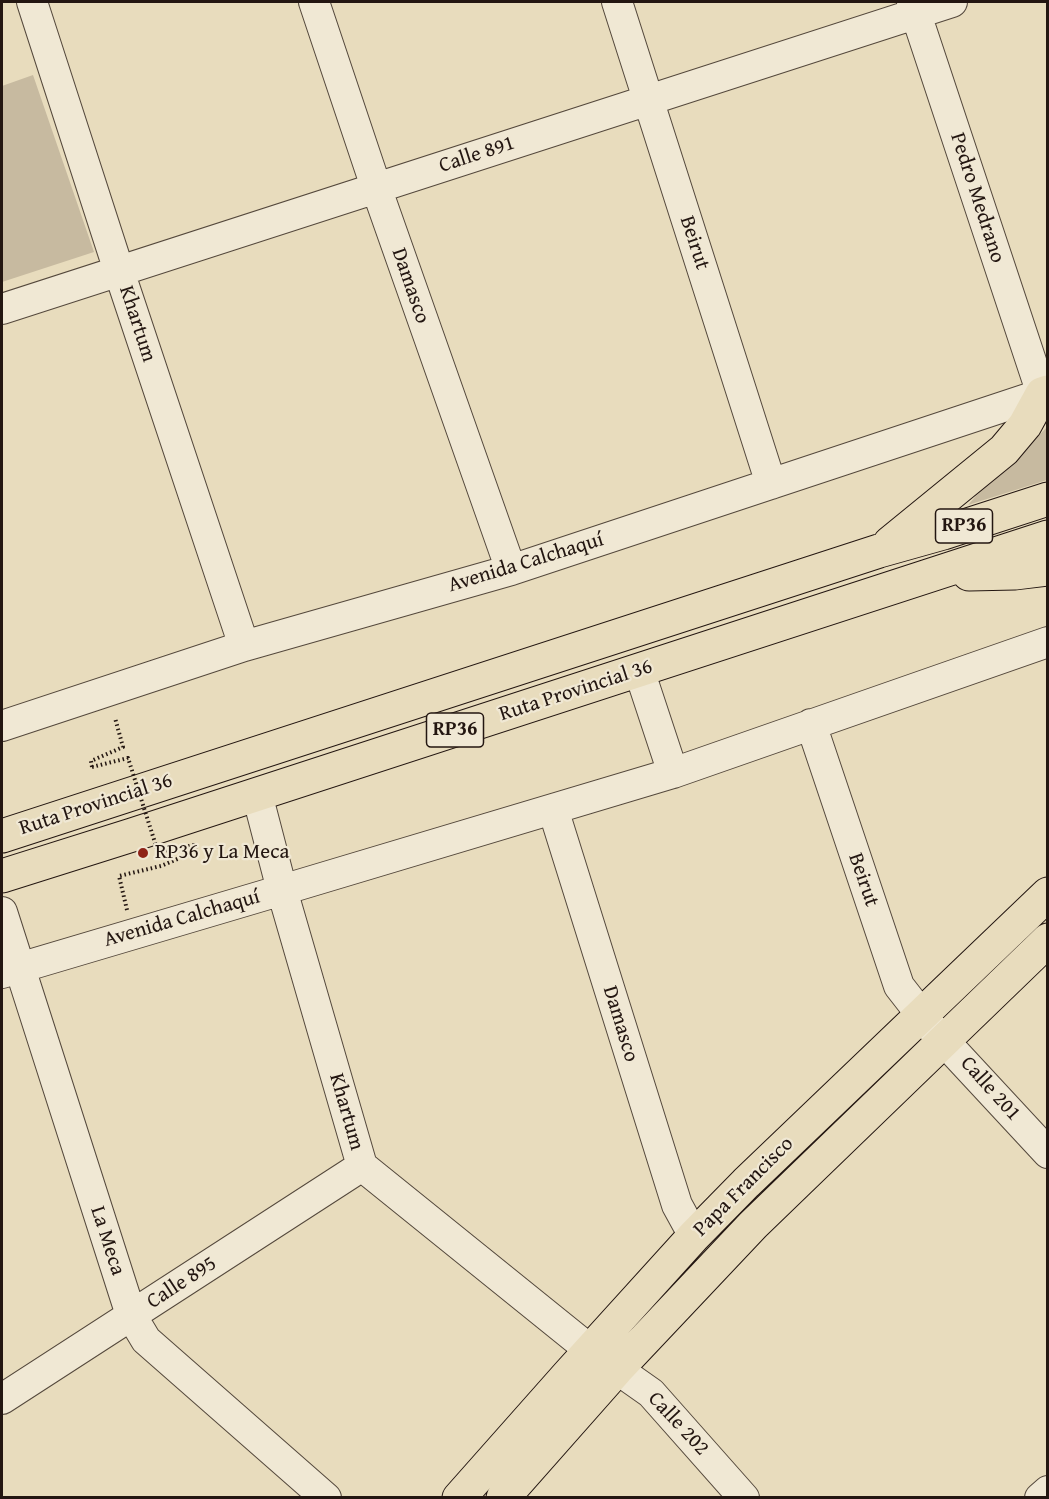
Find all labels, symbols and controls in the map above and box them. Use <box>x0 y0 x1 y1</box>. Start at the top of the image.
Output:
street label: Pedro Medrano <box>944 130 1010 266</box>
street label: Calle 891 <box>436 131 518 179</box>
street label: Beirut <box>674 213 714 273</box>
street label: Damasco <box>385 245 435 327</box>
street label: Khartum <box>113 283 161 365</box>
road number: RP36 <box>936 509 992 543</box>
street label: Avenida Calchaquí <box>445 527 607 599</box>
street label: Ruta Provincial 36 <box>496 654 656 728</box>
road number: RP36 <box>426 713 484 747</box>
street label: Ruta Provincial 36 <box>16 768 176 842</box>
place label: RP36 y La Meca <box>155 840 289 866</box>
marker: RP36 y La Meca <box>136 846 150 860</box>
street label: Beirut <box>842 850 884 910</box>
street label: Avenida Calchaquí <box>101 885 263 953</box>
street label: Damasco <box>597 983 643 1065</box>
street label: Calle 201 <box>955 1052 1025 1126</box>
street label: Khartum <box>323 1071 369 1153</box>
street label: Papa Francisco <box>689 1132 799 1242</box>
street label: La Meca <box>84 1203 130 1279</box>
street label: Calle 895 <box>142 1251 222 1315</box>
street label: Calle 202 <box>642 1387 714 1461</box>

